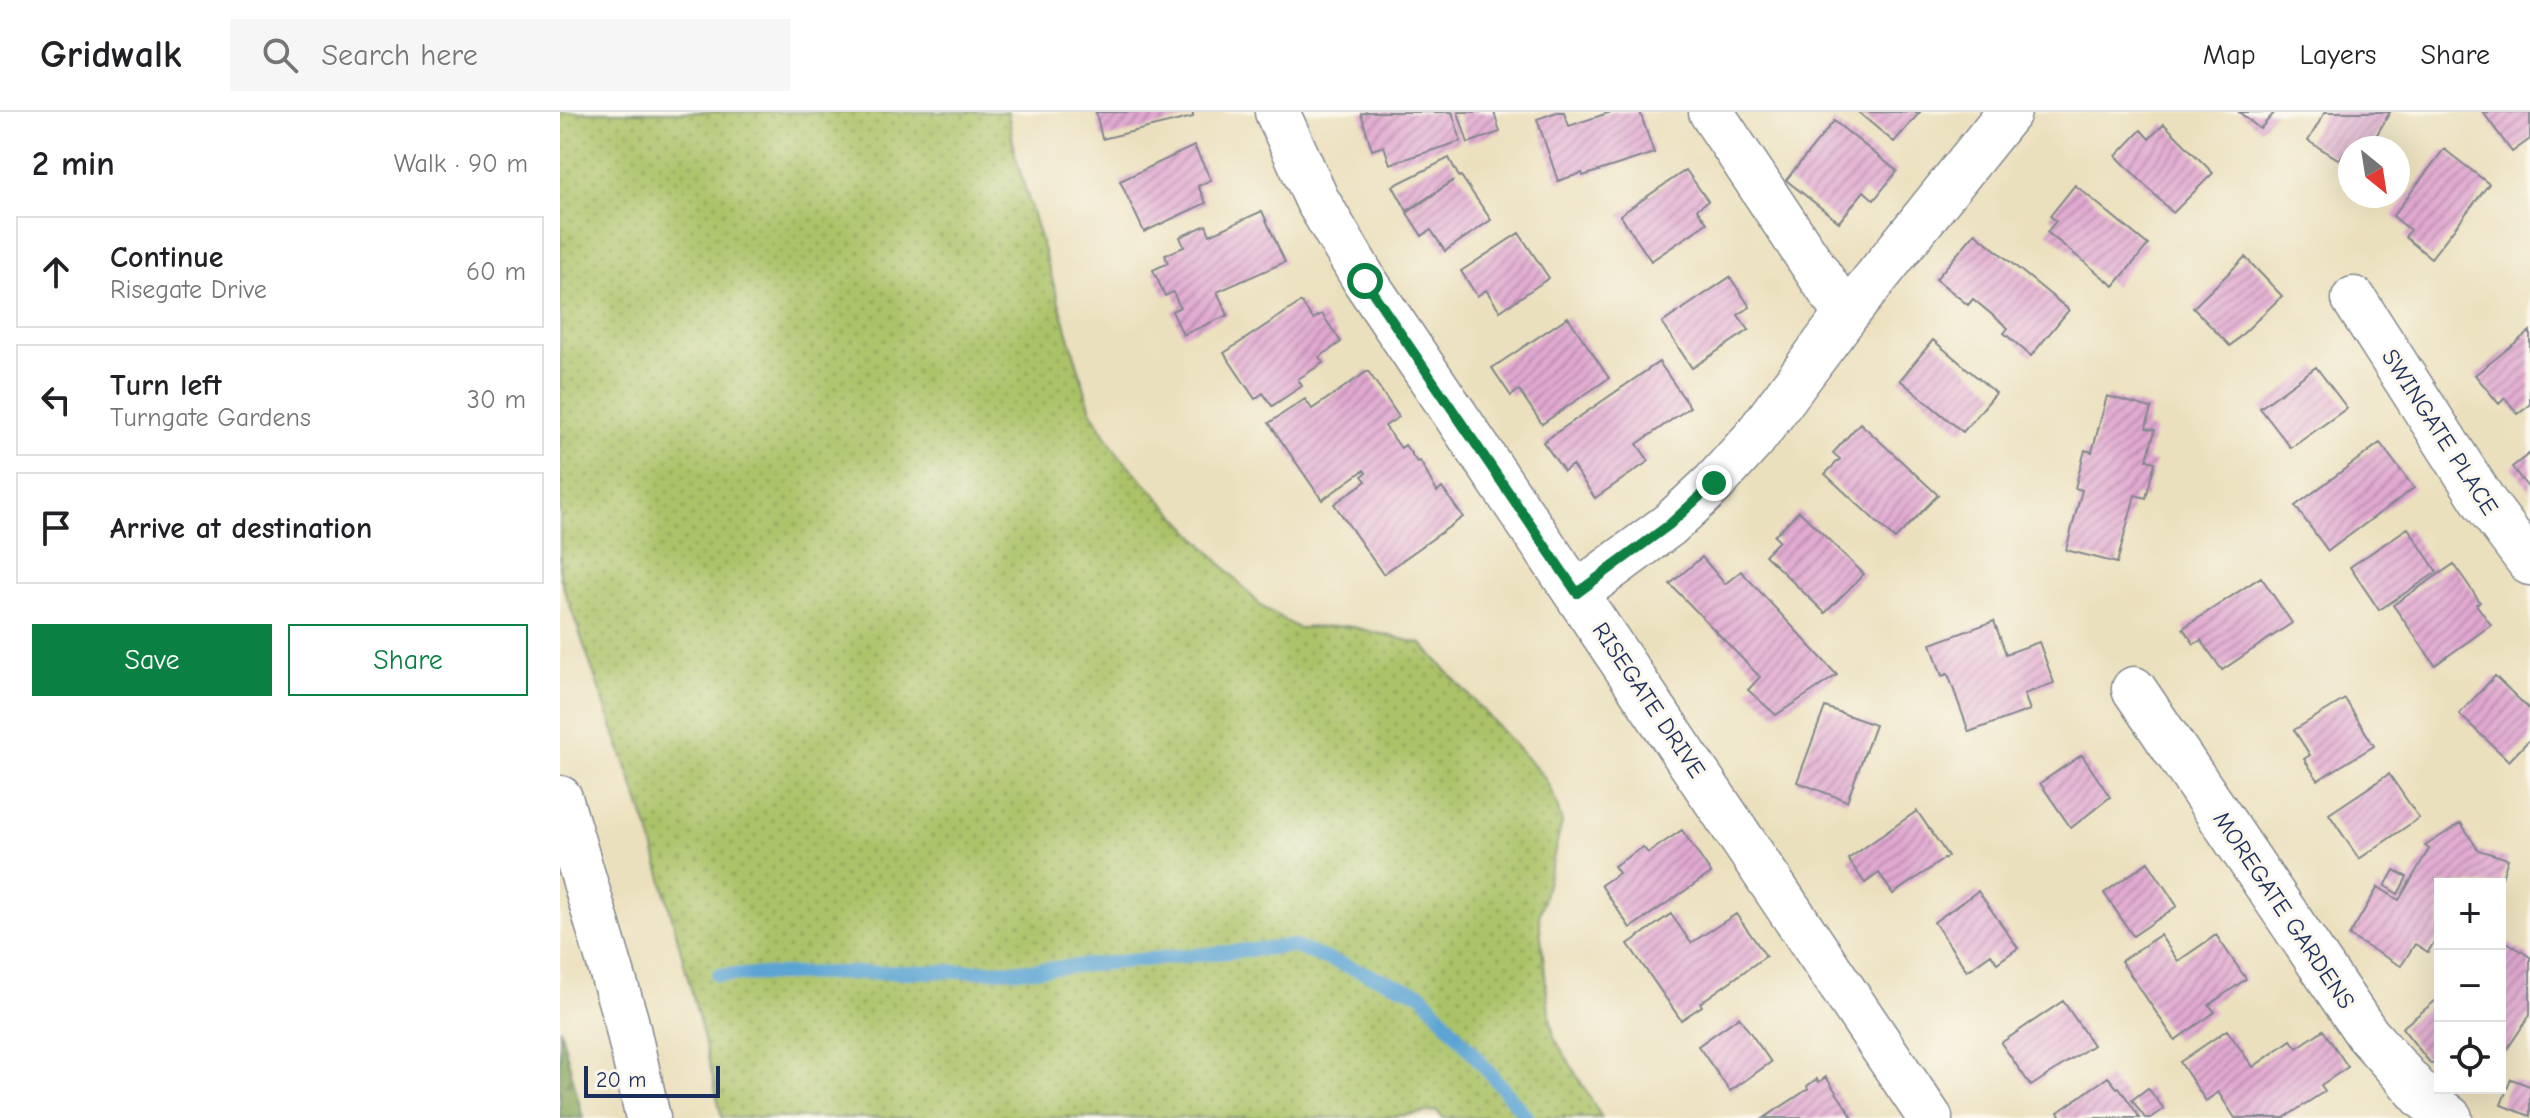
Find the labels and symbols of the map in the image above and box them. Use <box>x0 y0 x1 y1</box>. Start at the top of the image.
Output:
north arrow <box>2338 136 2410 208</box>
route start <box>1347 263 1383 299</box>
street label: SWINGATE PLACE <box>2376 344 2504 520</box>
route end <box>1696 465 1732 501</box>
street label: RISEGATE DRIVE <box>1587 617 1711 783</box>
street label: MOREGATE GARDENS <box>2207 806 2361 1014</box>
scale bar <box>584 1062 720 1098</box>

